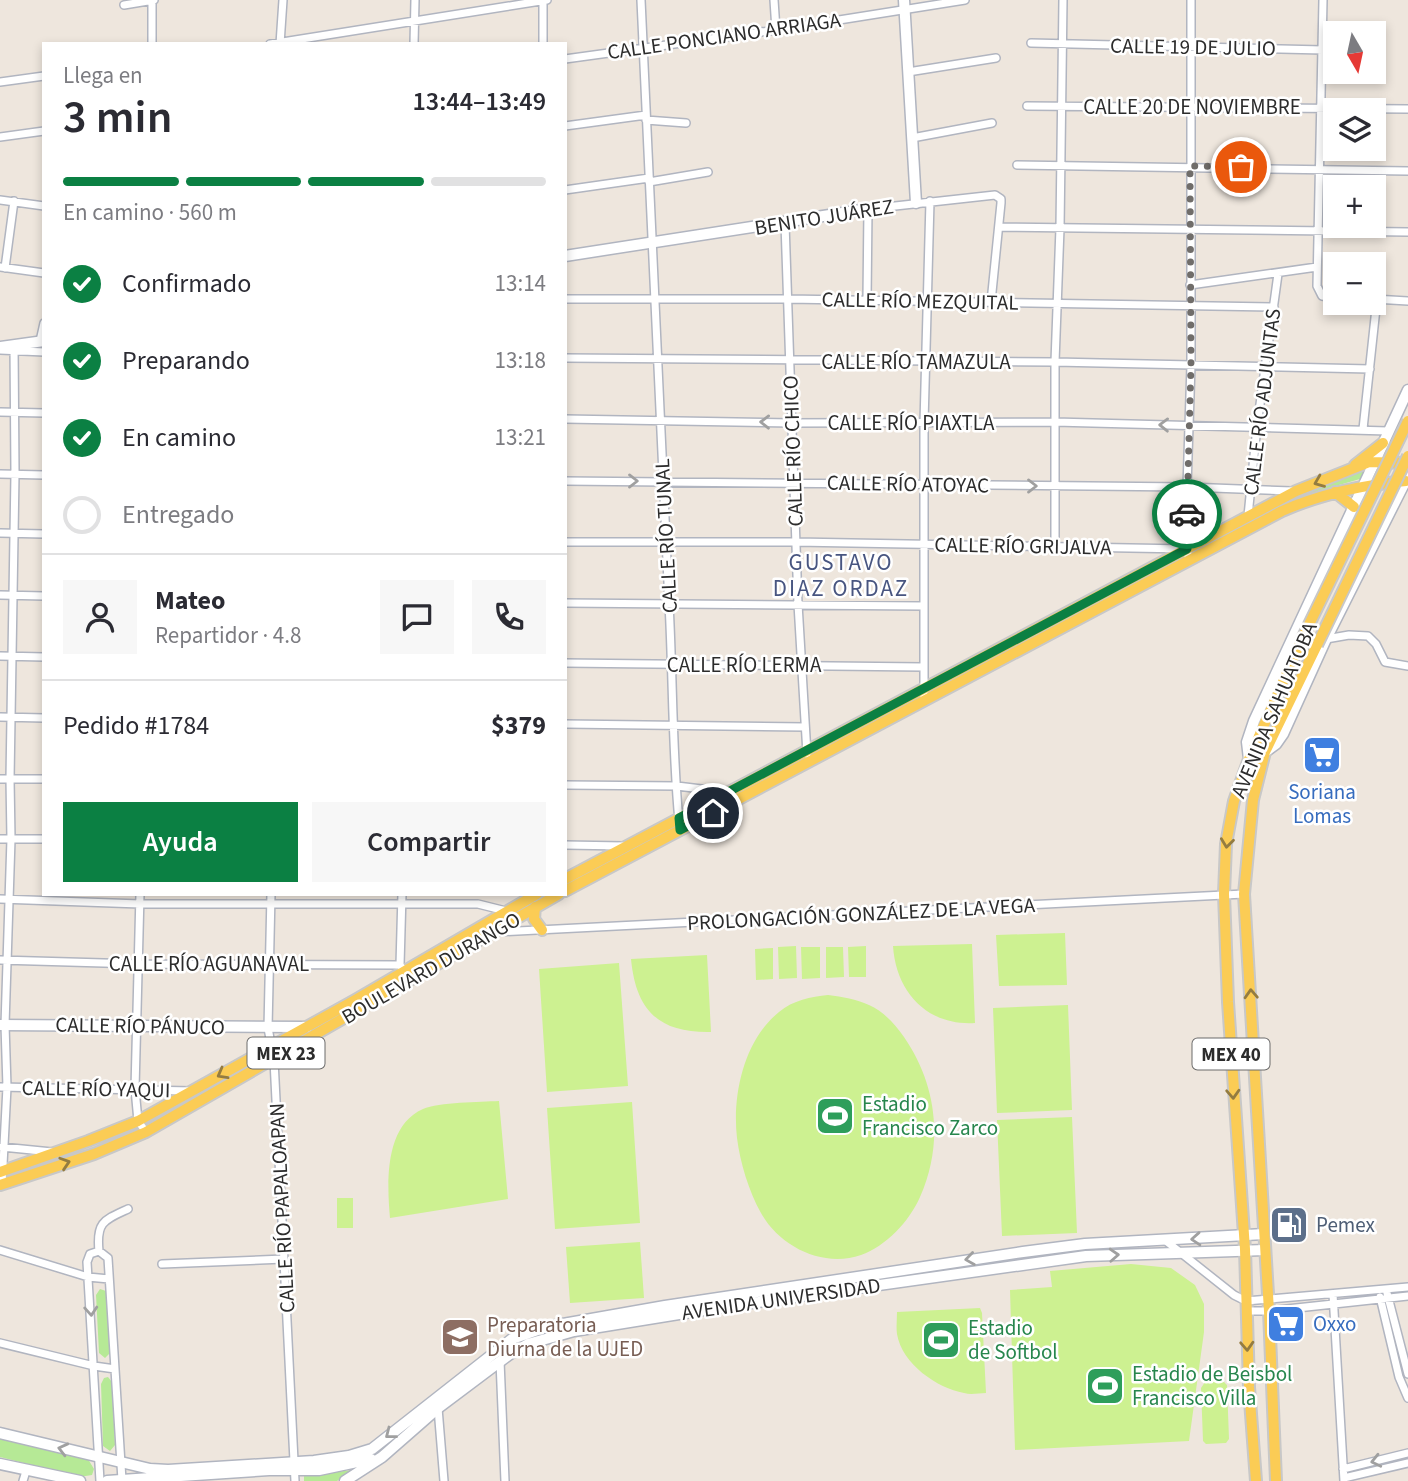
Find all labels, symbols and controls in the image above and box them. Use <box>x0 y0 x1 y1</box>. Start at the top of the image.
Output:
street label: CALLE PONCIANO ARRIAGA <box>605 5 843 67</box>
north arrow <box>1323 21 1386 84</box>
map controls <box>1323 21 1386 315</box>
street label: CALLE 19 DE JULIO <box>1110 31 1276 63</box>
text: Llega en <box>63 59 143 92</box>
text: 13:44–13:49 <box>413 83 546 120</box>
text: 3 min <box>63 85 172 150</box>
street label: CALLE 20 DE NOVIEMBRE <box>1083 92 1301 122</box>
button: layers <box>1323 98 1386 161</box>
pin <box>1211 137 1271 197</box>
icon: bag <box>1222 148 1260 186</box>
button: + <box>1323 175 1386 238</box>
street label: BENITO JUÁREZ <box>752 191 896 243</box>
text: En camino · 560 m <box>63 196 237 229</box>
button: − <box>1323 252 1386 315</box>
icon: check <box>63 265 101 303</box>
text: Confirmado <box>122 265 251 302</box>
text: 13:14 <box>495 267 546 300</box>
street label: CALLE RÍO MEZQUITAL <box>821 284 1019 318</box>
street label: CALLE RÍO ADJUNTAS <box>1236 307 1288 497</box>
icon: check <box>63 342 101 380</box>
text: Preparando <box>122 342 250 379</box>
text: 13:18 <box>495 344 546 377</box>
street label: CALLE RÍO TAMAZULA <box>821 347 1011 377</box>
street label: CALLE RÍO CHICO <box>775 375 811 527</box>
street label: CALLE RÍO PIAXTLA <box>828 408 995 438</box>
one-way arrow <box>759 414 770 430</box>
one-way arrow <box>1158 417 1169 432</box>
icon: check <box>63 419 101 457</box>
text: En camino <box>122 419 236 456</box>
text: 13:21 <box>495 421 546 454</box>
street label: CALLE RÍO TUNAL <box>647 458 685 614</box>
street label: CALLE RÍO ATOYAC <box>827 468 989 500</box>
one-way arrow <box>629 473 639 489</box>
one-way arrow <box>1314 473 1326 487</box>
one-way arrow <box>1028 478 1038 494</box>
courier <box>1152 479 1222 549</box>
icon: car <box>1168 495 1206 533</box>
text: Entregado <box>122 496 234 533</box>
street label: CALLE RÍO GRIJALVA <box>934 529 1112 563</box>
district label: GUSTAVO DIAZ ORDAZ <box>773 546 909 605</box>
button: person <box>63 580 137 654</box>
button: chat <box>380 580 454 654</box>
button: phone <box>472 580 546 654</box>
text: Mateo <box>155 582 225 619</box>
street label: AVENIDA SAHUATOBA <box>1223 617 1325 803</box>
text: Repartidor · 4.8 <box>155 619 301 652</box>
street label: CALLE RÍO LERMA <box>667 650 822 680</box>
text: Pedido #1784 <box>63 707 209 744</box>
text: $379 <box>491 707 546 744</box>
supermarket icon: Soriana Lomas <box>1301 734 1343 776</box>
place label: Soriana Lomas <box>1288 777 1356 831</box>
pin <box>683 783 743 843</box>
icon: home <box>694 794 732 832</box>
button: Ayuda <box>63 802 298 882</box>
button: Compartir <box>312 802 546 882</box>
one-way arrow <box>1220 837 1235 849</box>
street label: PROLONGACIÓN GONZÁLEZ DE LA VEGA <box>686 890 1036 938</box>
street label: BOULEVARD DURANGO <box>336 904 526 1032</box>
street label: CALLE RÍO AGUANAVAL <box>109 949 309 979</box>
one-way arrow <box>1244 989 1259 1000</box>
street label: CALLE RÍO PÁNUCO <box>55 1010 225 1042</box>
road number: MEX 23 <box>247 1037 324 1068</box>
road number: MEX 40 <box>1192 1038 1270 1070</box>
one-way arrow <box>217 1066 230 1079</box>
street label: CALLE RÍO YAQUI <box>21 1073 171 1105</box>
place label: Estadio Francisco Zarco <box>862 1089 998 1143</box>
one-way arrow <box>1225 1089 1240 1100</box>
sports icon: Estadio Francisco Zarco <box>814 1095 856 1137</box>
street label: CALLE RÍO PAPALOAPAN <box>262 1102 302 1314</box>
one-way arrow <box>58 1157 70 1172</box>
fuel station icon: Pemex <box>1268 1204 1310 1246</box>
place label: Pemex <box>1316 1210 1375 1240</box>
one-way arrow <box>1190 1231 1201 1246</box>
one-way arrow <box>1109 1248 1120 1263</box>
one-way arrow <box>964 1251 975 1266</box>
street label: AVENIDA UNIVERSIDAD <box>680 1270 882 1328</box>
supermarket icon: Oxxo <box>1265 1303 1307 1345</box>
one-way arrow <box>83 1306 98 1317</box>
place label: Oxxo <box>1313 1309 1356 1339</box>
place label: Preparatoria Diurna de la UJED <box>487 1310 643 1364</box>
place label: Estadio de Softbol <box>968 1313 1058 1367</box>
school or university icon: Preparatoria Diurna de la UJED <box>439 1316 481 1358</box>
sports icon: Estadio de Softbol <box>920 1319 962 1361</box>
one-way arrow <box>1239 1341 1254 1352</box>
place label: Estadio de Beisbol Francisco Villa <box>1132 1359 1292 1413</box>
sports icon: Estadio de Beisbol Francisco Villa <box>1084 1365 1126 1407</box>
one-way arrow <box>386 1425 398 1438</box>
one-way arrow <box>57 1443 69 1457</box>
one-way arrow <box>1370 1453 1382 1467</box>

